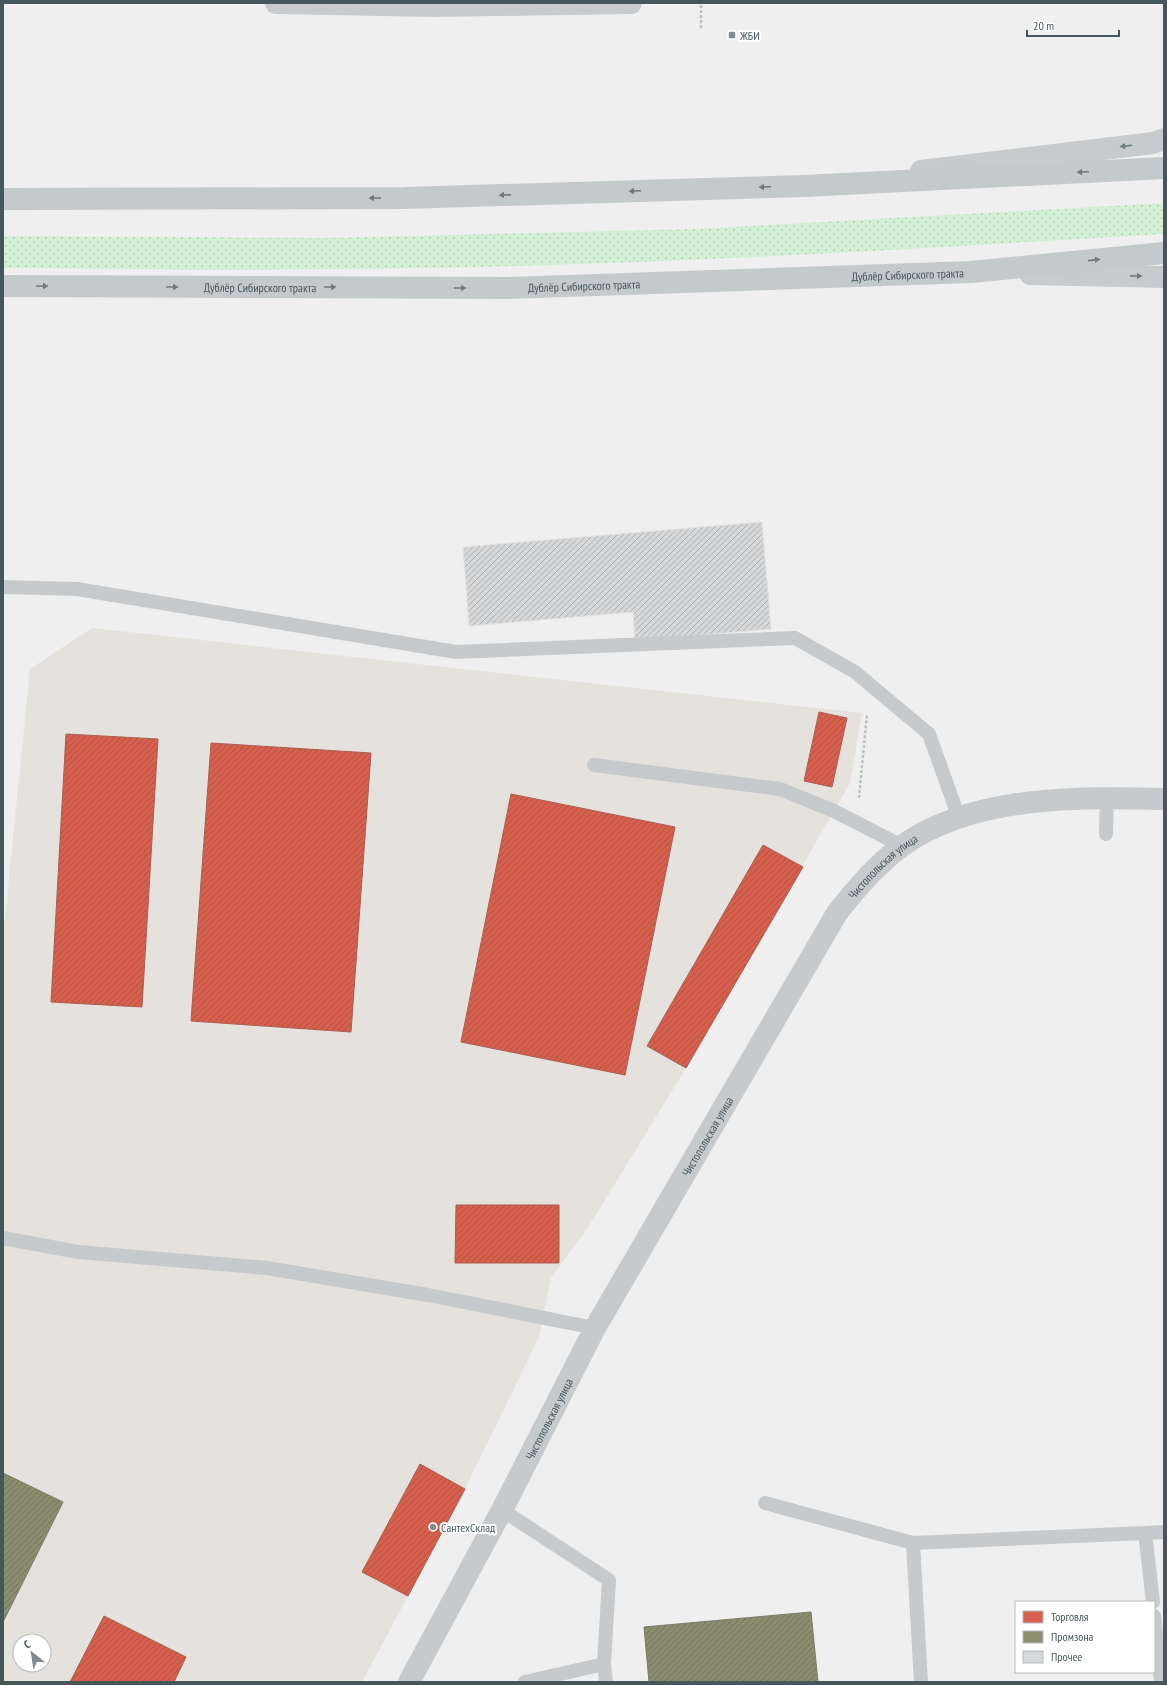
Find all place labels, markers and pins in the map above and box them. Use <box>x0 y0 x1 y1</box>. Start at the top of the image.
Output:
place label: ЖБИ <box>739 28 760 43</box>
marker: ЖБИ <box>727 30 737 40</box>
place label: СантехСклад <box>441 1520 496 1535</box>
marker: СантехСклад <box>428 1522 438 1532</box>

